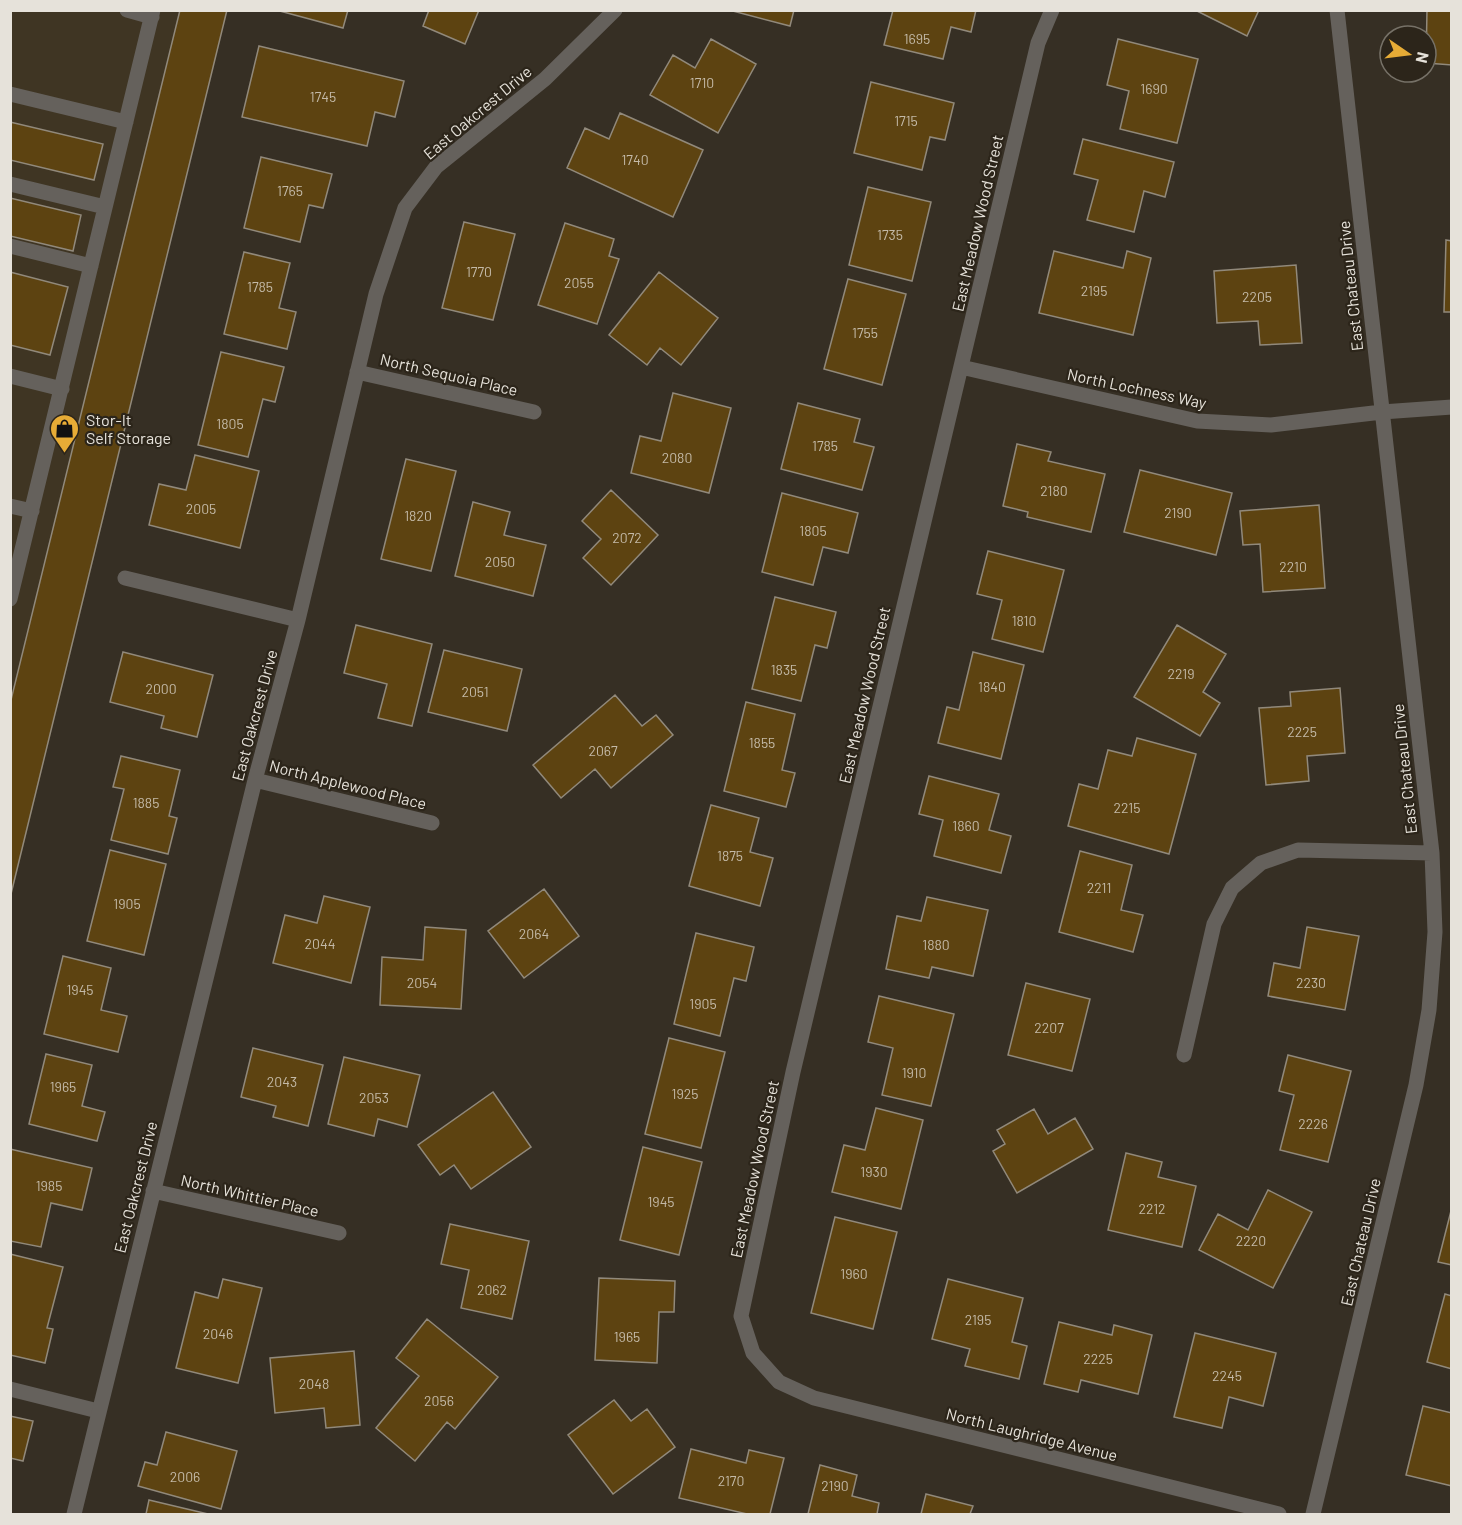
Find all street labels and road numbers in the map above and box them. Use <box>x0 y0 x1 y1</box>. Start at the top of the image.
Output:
street label: East Oakcrest Drive <box>419 61 535 163</box>
street label: East Meadow Wood Street <box>947 133 1007 313</box>
street label: East Chateau Drive <box>1334 220 1366 352</box>
street label: North Sequoia Place <box>378 349 520 399</box>
street label: North Lochness Way <box>1066 364 1209 412</box>
street label: East Meadow Wood Street <box>834 605 894 785</box>
street label: East Oakcrest Drive <box>227 647 281 783</box>
street label: East Chateau Drive <box>1388 703 1420 835</box>
street label: North Applewood Place <box>267 755 429 813</box>
street label: East Meadow Wood Street <box>726 1079 782 1259</box>
street label: East Oakcrest Drive <box>109 1119 161 1255</box>
street label: North Whittier Place <box>179 1170 321 1220</box>
street label: East Chateau Drive <box>1336 1176 1384 1308</box>
street label: North Laughridge Avenue <box>944 1403 1120 1465</box>

